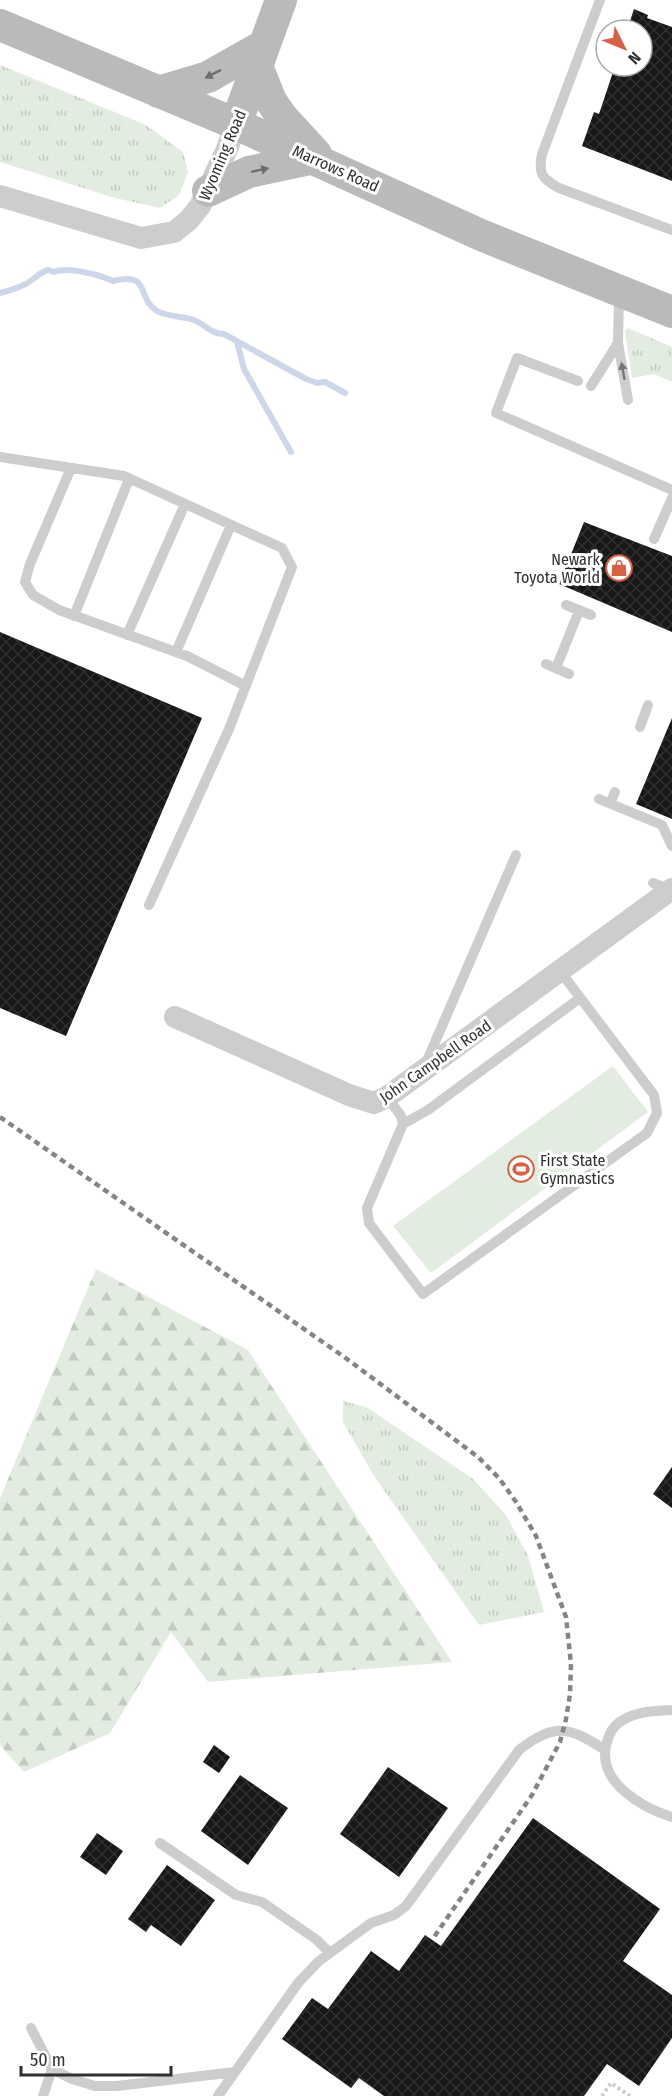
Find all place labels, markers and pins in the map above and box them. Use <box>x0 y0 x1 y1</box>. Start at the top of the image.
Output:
place label: Newark Toyota World <box>514 550 601 587</box>
shop icon: Newark Toyota World <box>604 553 634 583</box>
place label: First State Gymnastics <box>540 1151 615 1188</box>
sports icon: First State Gymnastics <box>506 1154 536 1184</box>

